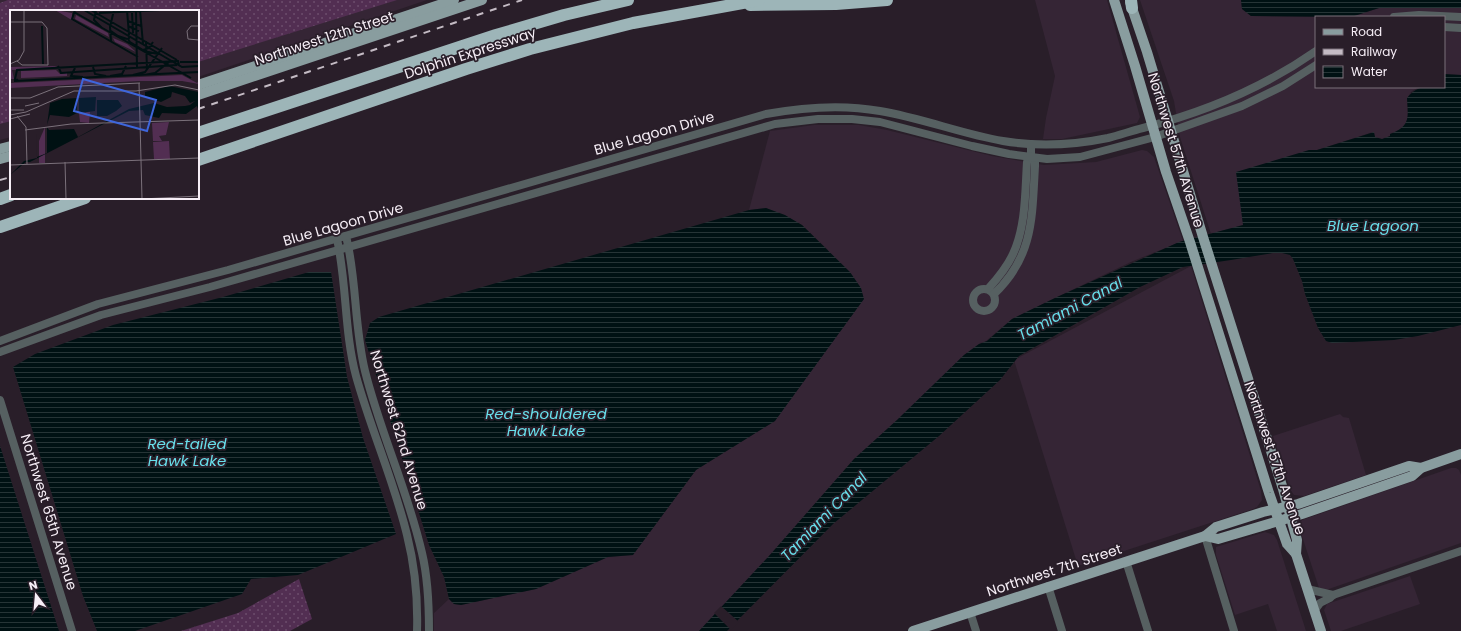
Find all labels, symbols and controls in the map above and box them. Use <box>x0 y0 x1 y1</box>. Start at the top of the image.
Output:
street label: Northwest 12th Street <box>252 6 396 70</box>
inset map <box>10 10 199 199</box>
legend <box>1315 16 1445 88</box>
street label: Dolphin Expressway <box>401 22 539 84</box>
text: Road <box>1351 23 1382 40</box>
text: Railway <box>1351 43 1397 60</box>
text: Water <box>1351 63 1388 80</box>
street label: Northwest 57th Avenue <box>1143 70 1209 230</box>
street label: Blue Lagoon Drive <box>592 106 717 160</box>
street label: Blue Lagoon Drive <box>281 197 406 251</box>
water label: Blue Lagoon <box>1327 215 1419 236</box>
water label: Tamiami Canal <box>1013 272 1126 345</box>
street label: Northwest 62nd Avenue <box>365 348 433 513</box>
street label: Northwest 57th Avenue <box>1239 379 1311 538</box>
water label: Red-shouldered Hawk Lake <box>485 403 608 441</box>
street label: Northwest 65th Avenue <box>17 432 81 592</box>
water label: Red-tailed Hawk Lake <box>147 433 227 471</box>
water label: Tamiami Canal <box>776 467 872 566</box>
street label: Northwest 7th Street <box>984 539 1124 601</box>
north arrow <box>16 575 56 615</box>

